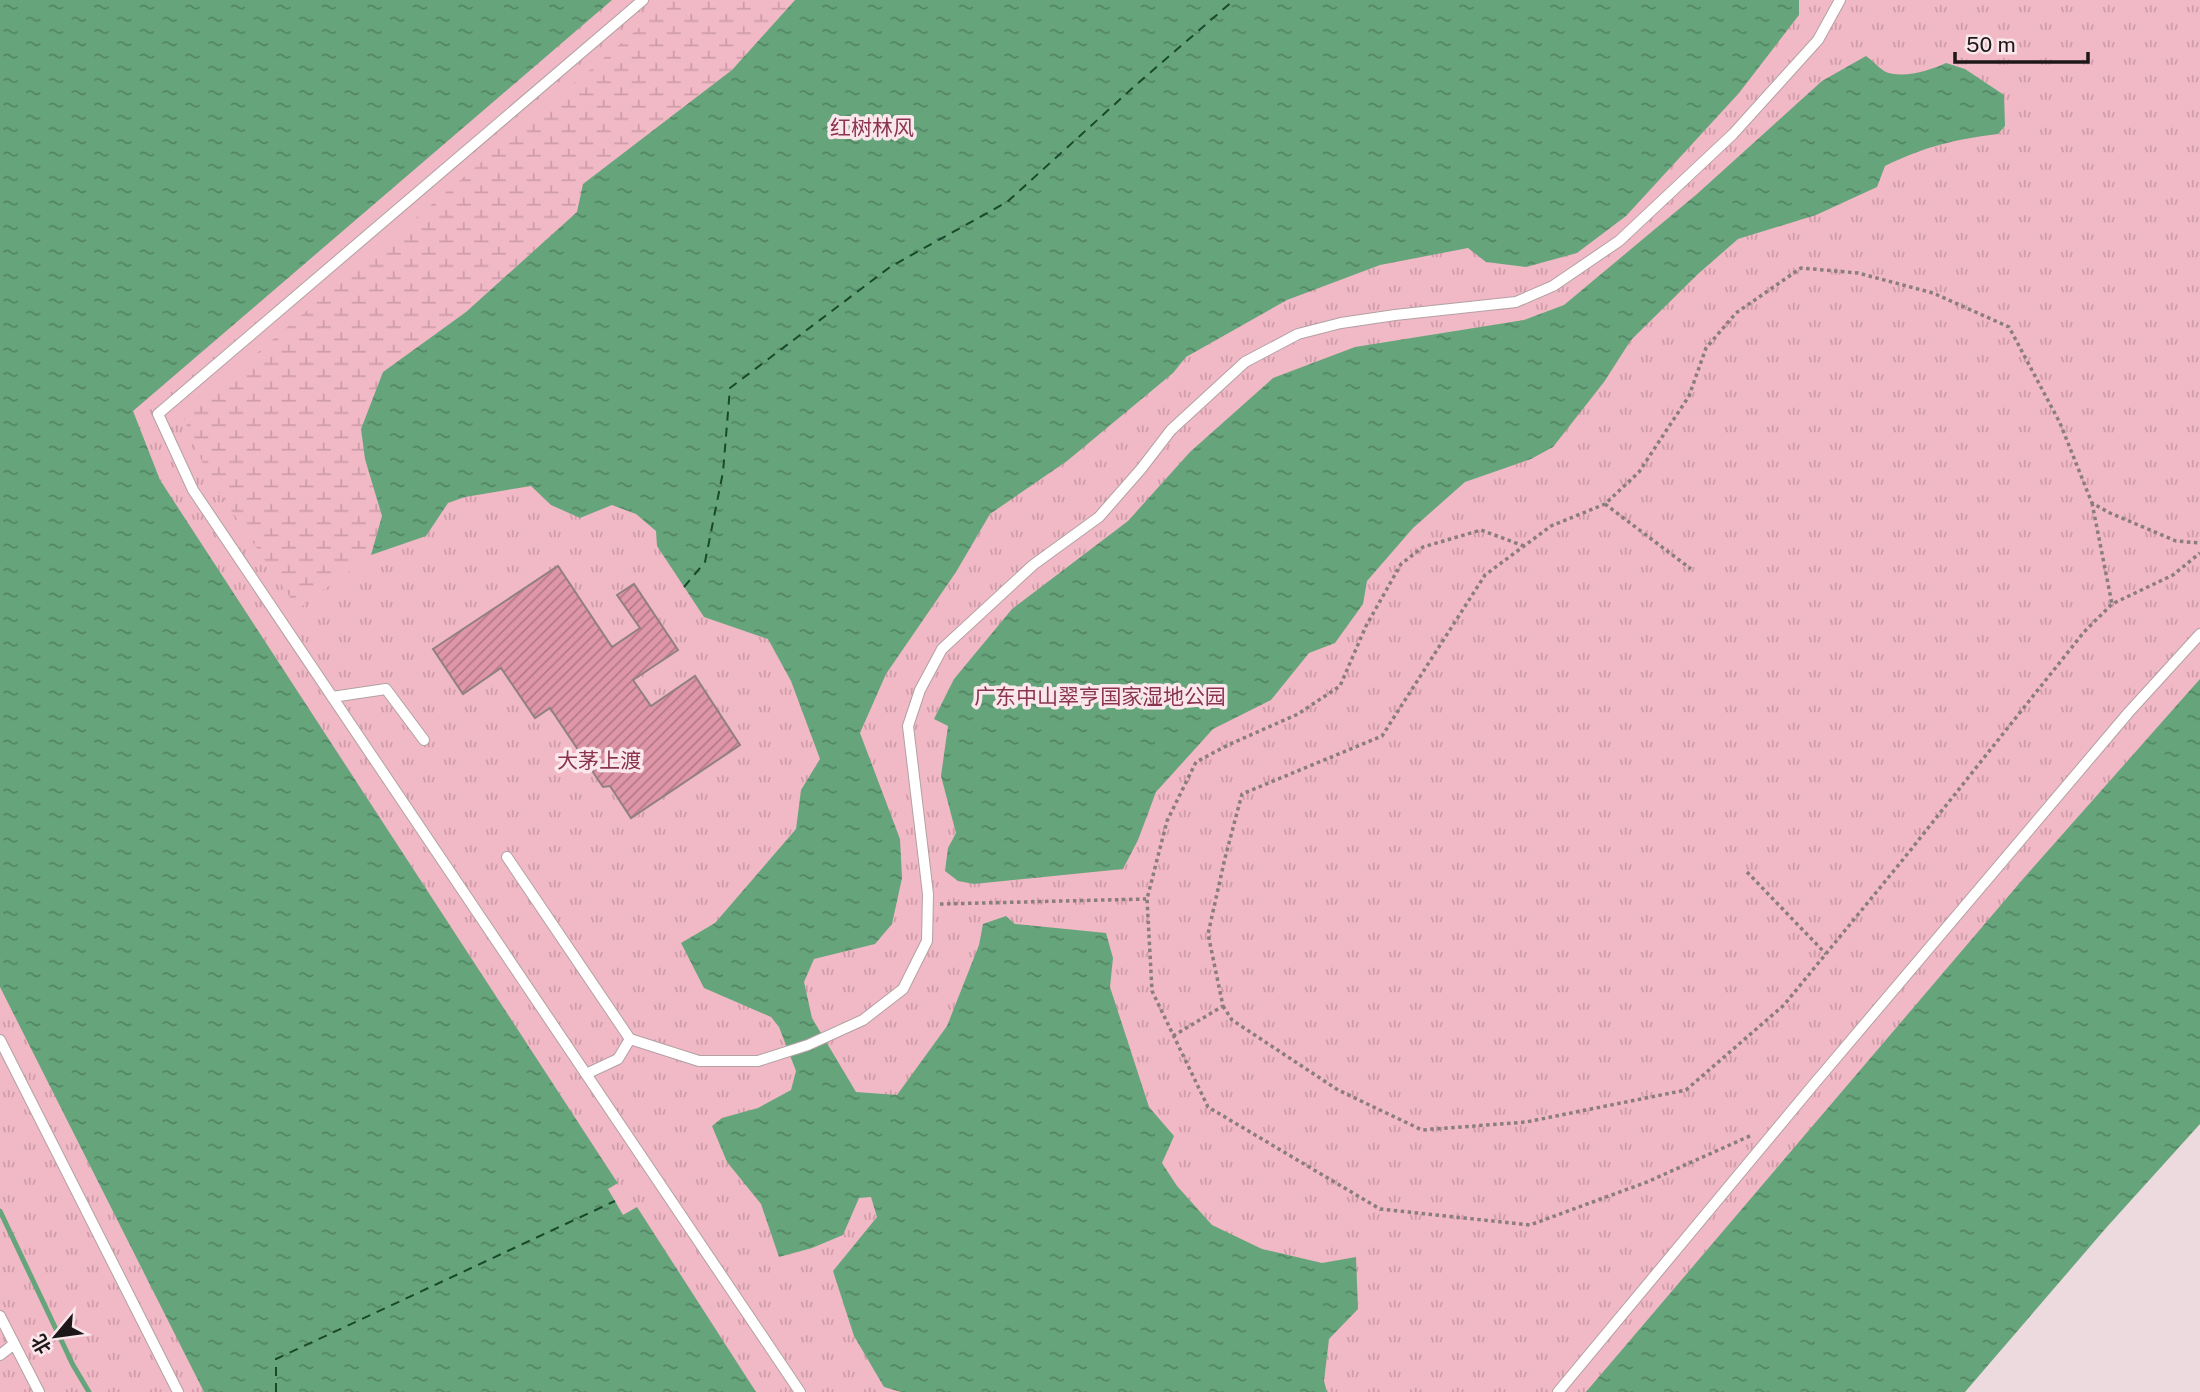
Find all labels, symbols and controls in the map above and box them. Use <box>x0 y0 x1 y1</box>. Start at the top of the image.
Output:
scale bar <box>1955 21 2088 65</box>
text: 50 m <box>1966 32 2016 57</box>
park label: 红树林风 <box>830 115 914 140</box>
park label: 广东中山翠亨国家湿地公园 <box>974 684 1226 709</box>
park label: 大茅上渡 <box>557 748 641 773</box>
north arrow <box>21 1301 91 1371</box>
text: 北 <box>27 1331 55 1358</box>

